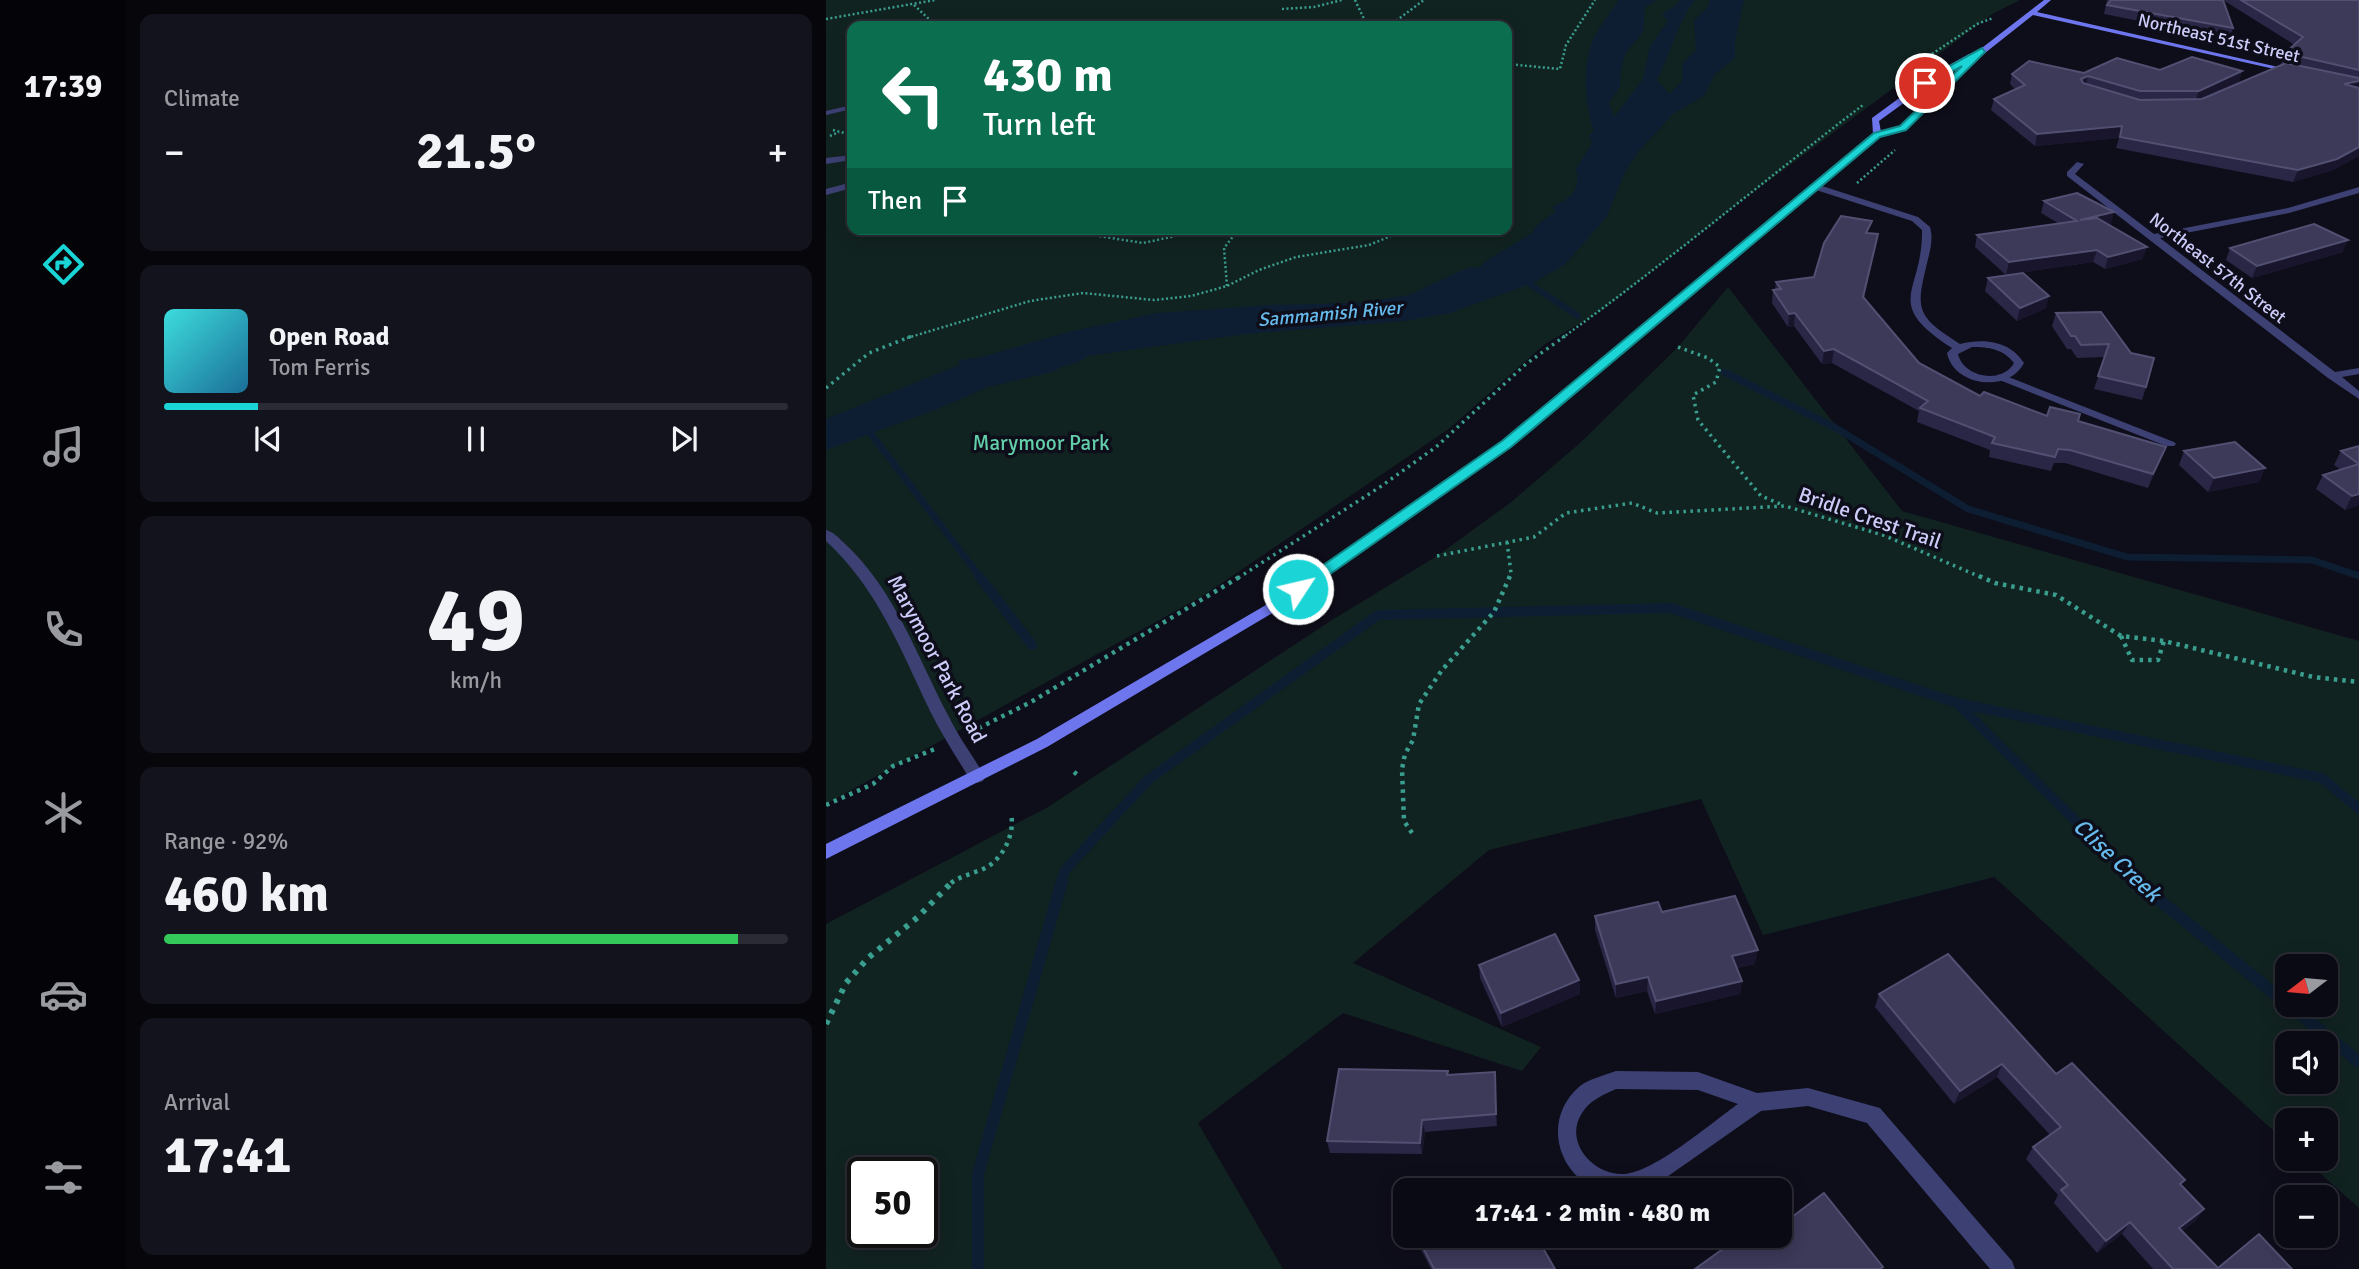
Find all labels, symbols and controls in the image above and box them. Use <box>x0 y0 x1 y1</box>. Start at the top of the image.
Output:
street label: Northeast 51st Street <box>2136 9 2302 67</box>
text: 430 m <box>983 45 1113 105</box>
icon: left <box>868 49 959 140</box>
pin <box>1895 53 1955 113</box>
icon: arrive <box>1906 64 1944 102</box>
text: 17:39 <box>24 67 102 106</box>
text: Climate <box>164 84 240 113</box>
text: Turn left <box>983 105 1096 144</box>
text: 21.5° <box>416 119 536 183</box>
text: − <box>164 129 185 176</box>
text: + <box>767 129 788 176</box>
icon: arrive <box>936 182 974 220</box>
text: Then <box>868 185 922 217</box>
street label: Northeast 57th Street <box>2145 208 2291 328</box>
icon: directions <box>39 240 88 289</box>
water label: Sammamish River <box>1257 295 1406 332</box>
text: Open Road <box>269 321 390 353</box>
text: Tom Ferris <box>269 353 370 382</box>
icon: previous <box>249 420 287 458</box>
icon: pause <box>457 420 495 458</box>
icon: next <box>665 420 703 458</box>
icon: music <box>39 422 88 471</box>
park label: Marymoor Park <box>973 430 1110 456</box>
street label: Bridle Crest Trail <box>1795 481 1945 555</box>
position arrow <box>1261 552 1335 626</box>
text: 49 <box>427 564 525 677</box>
street label: Marymoor Park Road <box>882 571 992 747</box>
icon: phone <box>39 605 88 654</box>
text: km/h <box>450 666 502 695</box>
icon: climate <box>39 788 88 837</box>
water label: Clise Creek <box>2067 812 2169 910</box>
text: Range · 92% <box>164 827 288 856</box>
text: 460 km <box>164 862 329 926</box>
north arrow <box>2275 954 2338 1017</box>
map controls <box>2275 954 2338 1248</box>
icon: car <box>39 970 88 1019</box>
button: sound <box>2275 1031 2338 1094</box>
text: Arrival <box>164 1088 230 1117</box>
button: + <box>2275 1108 2338 1171</box>
text: 17:41 <box>164 1123 292 1187</box>
icon: filters <box>39 1153 88 1202</box>
speed limit sign: 50 <box>847 1157 938 1248</box>
button: − <box>2275 1185 2338 1248</box>
text: 17:41 · 2 min · 480 m <box>1475 1197 1710 1229</box>

